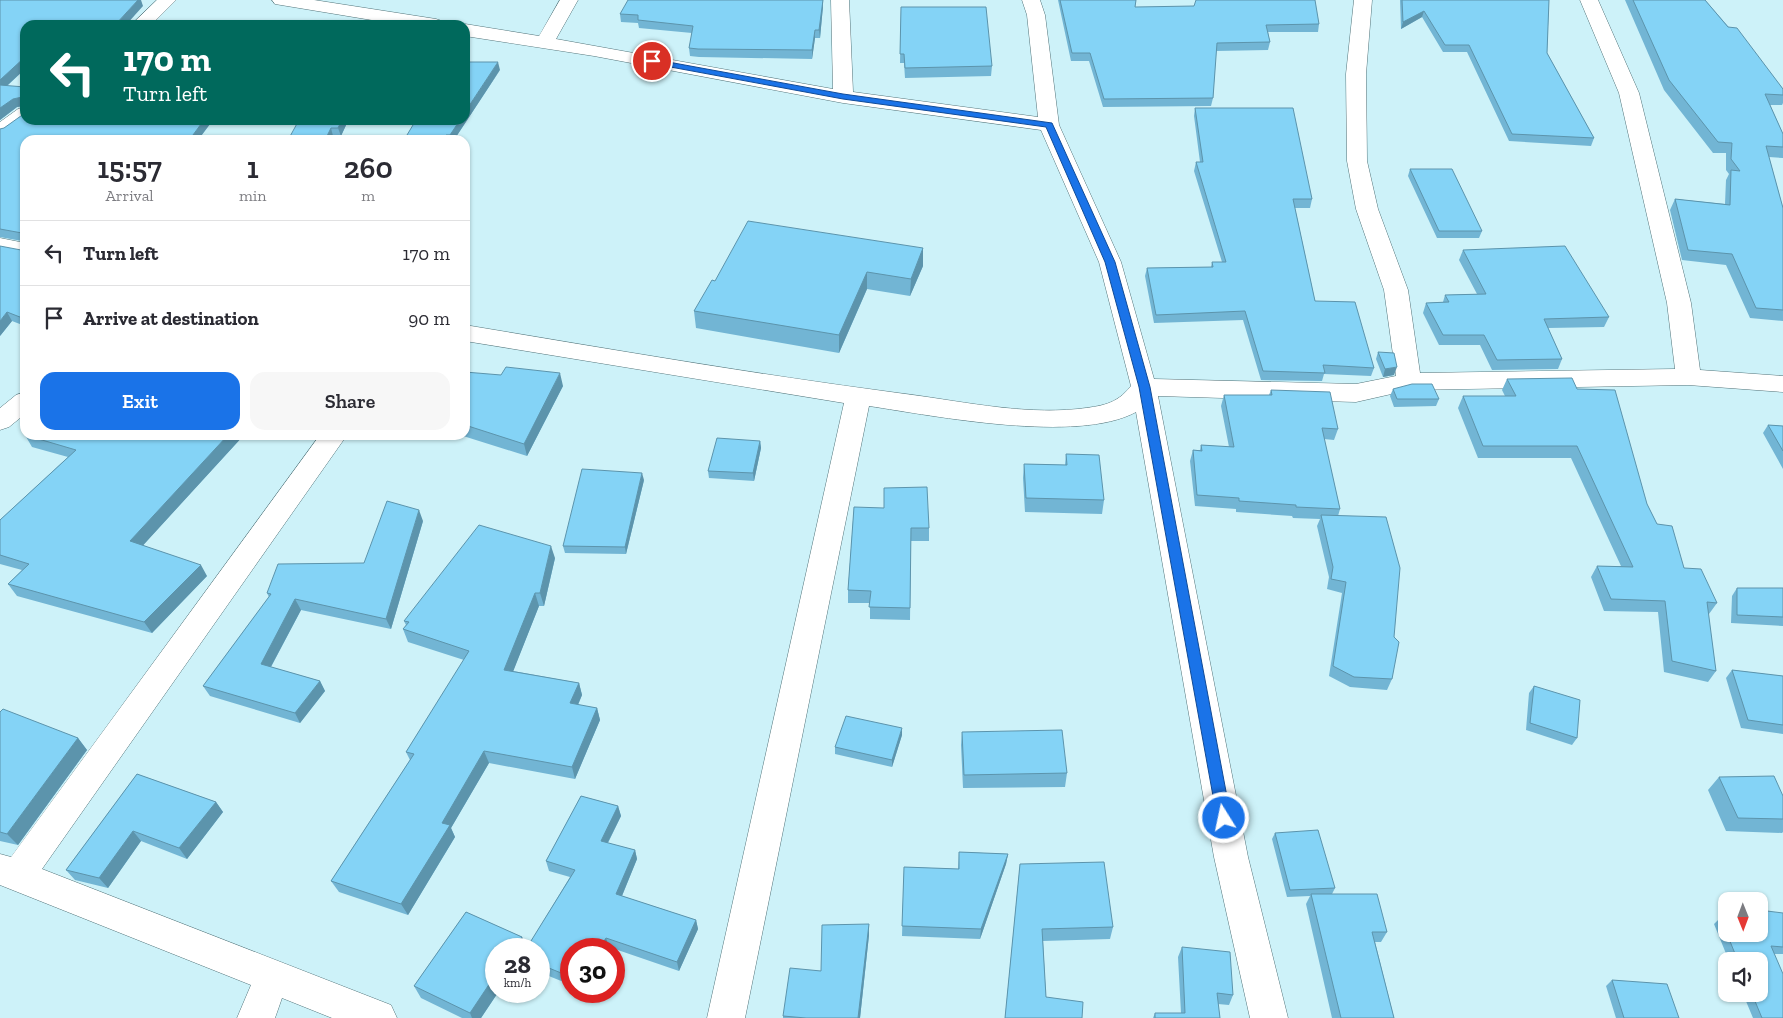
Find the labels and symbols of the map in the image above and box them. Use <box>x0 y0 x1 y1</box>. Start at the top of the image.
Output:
pin <box>631 40 673 82</box>
position arrow <box>1197 791 1249 843</box>
north arrow <box>1718 892 1768 942</box>
speed limit sign: 30 <box>560 938 625 1003</box>

